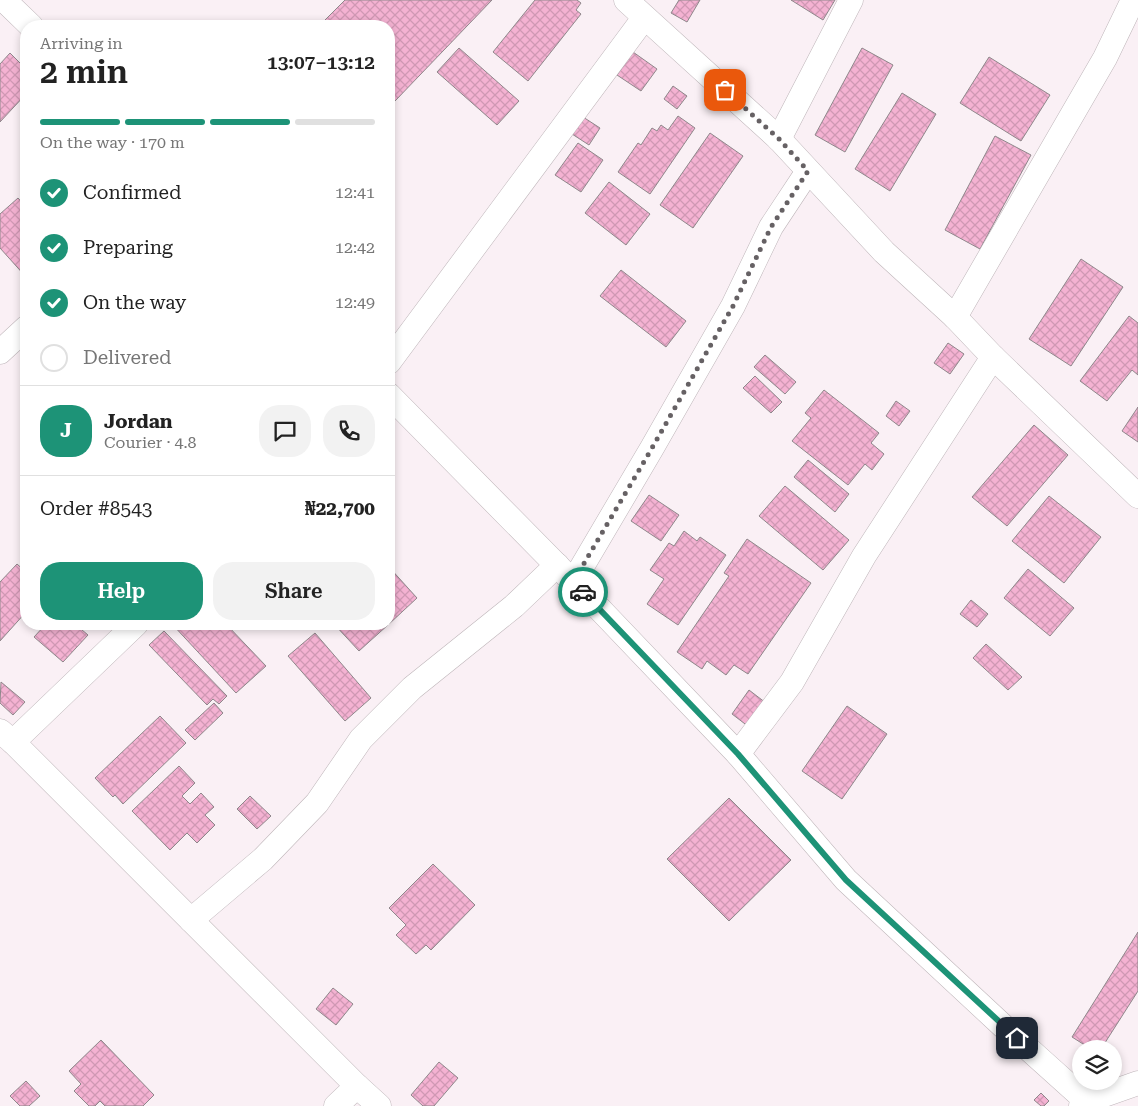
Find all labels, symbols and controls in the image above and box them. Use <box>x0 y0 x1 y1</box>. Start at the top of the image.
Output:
text: Arriving in <box>40 34 123 53</box>
text: 13:07–13:12 <box>267 51 375 74</box>
text: 2 min <box>40 53 128 91</box>
pin <box>704 69 746 111</box>
icon: bag <box>711 76 739 104</box>
text: On the way · 170 m <box>40 133 185 152</box>
icon: check <box>40 179 68 207</box>
text: Confirmed <box>83 181 181 204</box>
text: 12:41 <box>335 183 375 202</box>
icon: check <box>40 234 68 262</box>
text: Preparing <box>83 236 173 259</box>
text: 12:42 <box>335 238 375 257</box>
icon: check <box>40 289 68 317</box>
text: On the way <box>83 291 186 314</box>
text: 12:49 <box>335 293 375 312</box>
text: Delivered <box>83 346 171 369</box>
button: chat <box>259 405 311 457</box>
button: phone <box>323 405 375 457</box>
text: Jordan <box>104 410 173 433</box>
text: J <box>60 419 72 442</box>
text: Courier · 4.8 <box>104 433 197 452</box>
text: Order #8543 <box>40 497 152 520</box>
text: ₦22,700 <box>305 497 375 520</box>
button: Help <box>40 562 203 620</box>
button: Share <box>213 562 375 620</box>
courier <box>558 567 608 617</box>
icon: car <box>569 578 597 606</box>
pin <box>996 1017 1038 1059</box>
icon: home <box>1003 1024 1031 1052</box>
map controls <box>1072 1040 1122 1090</box>
button: layers <box>1072 1040 1122 1090</box>

